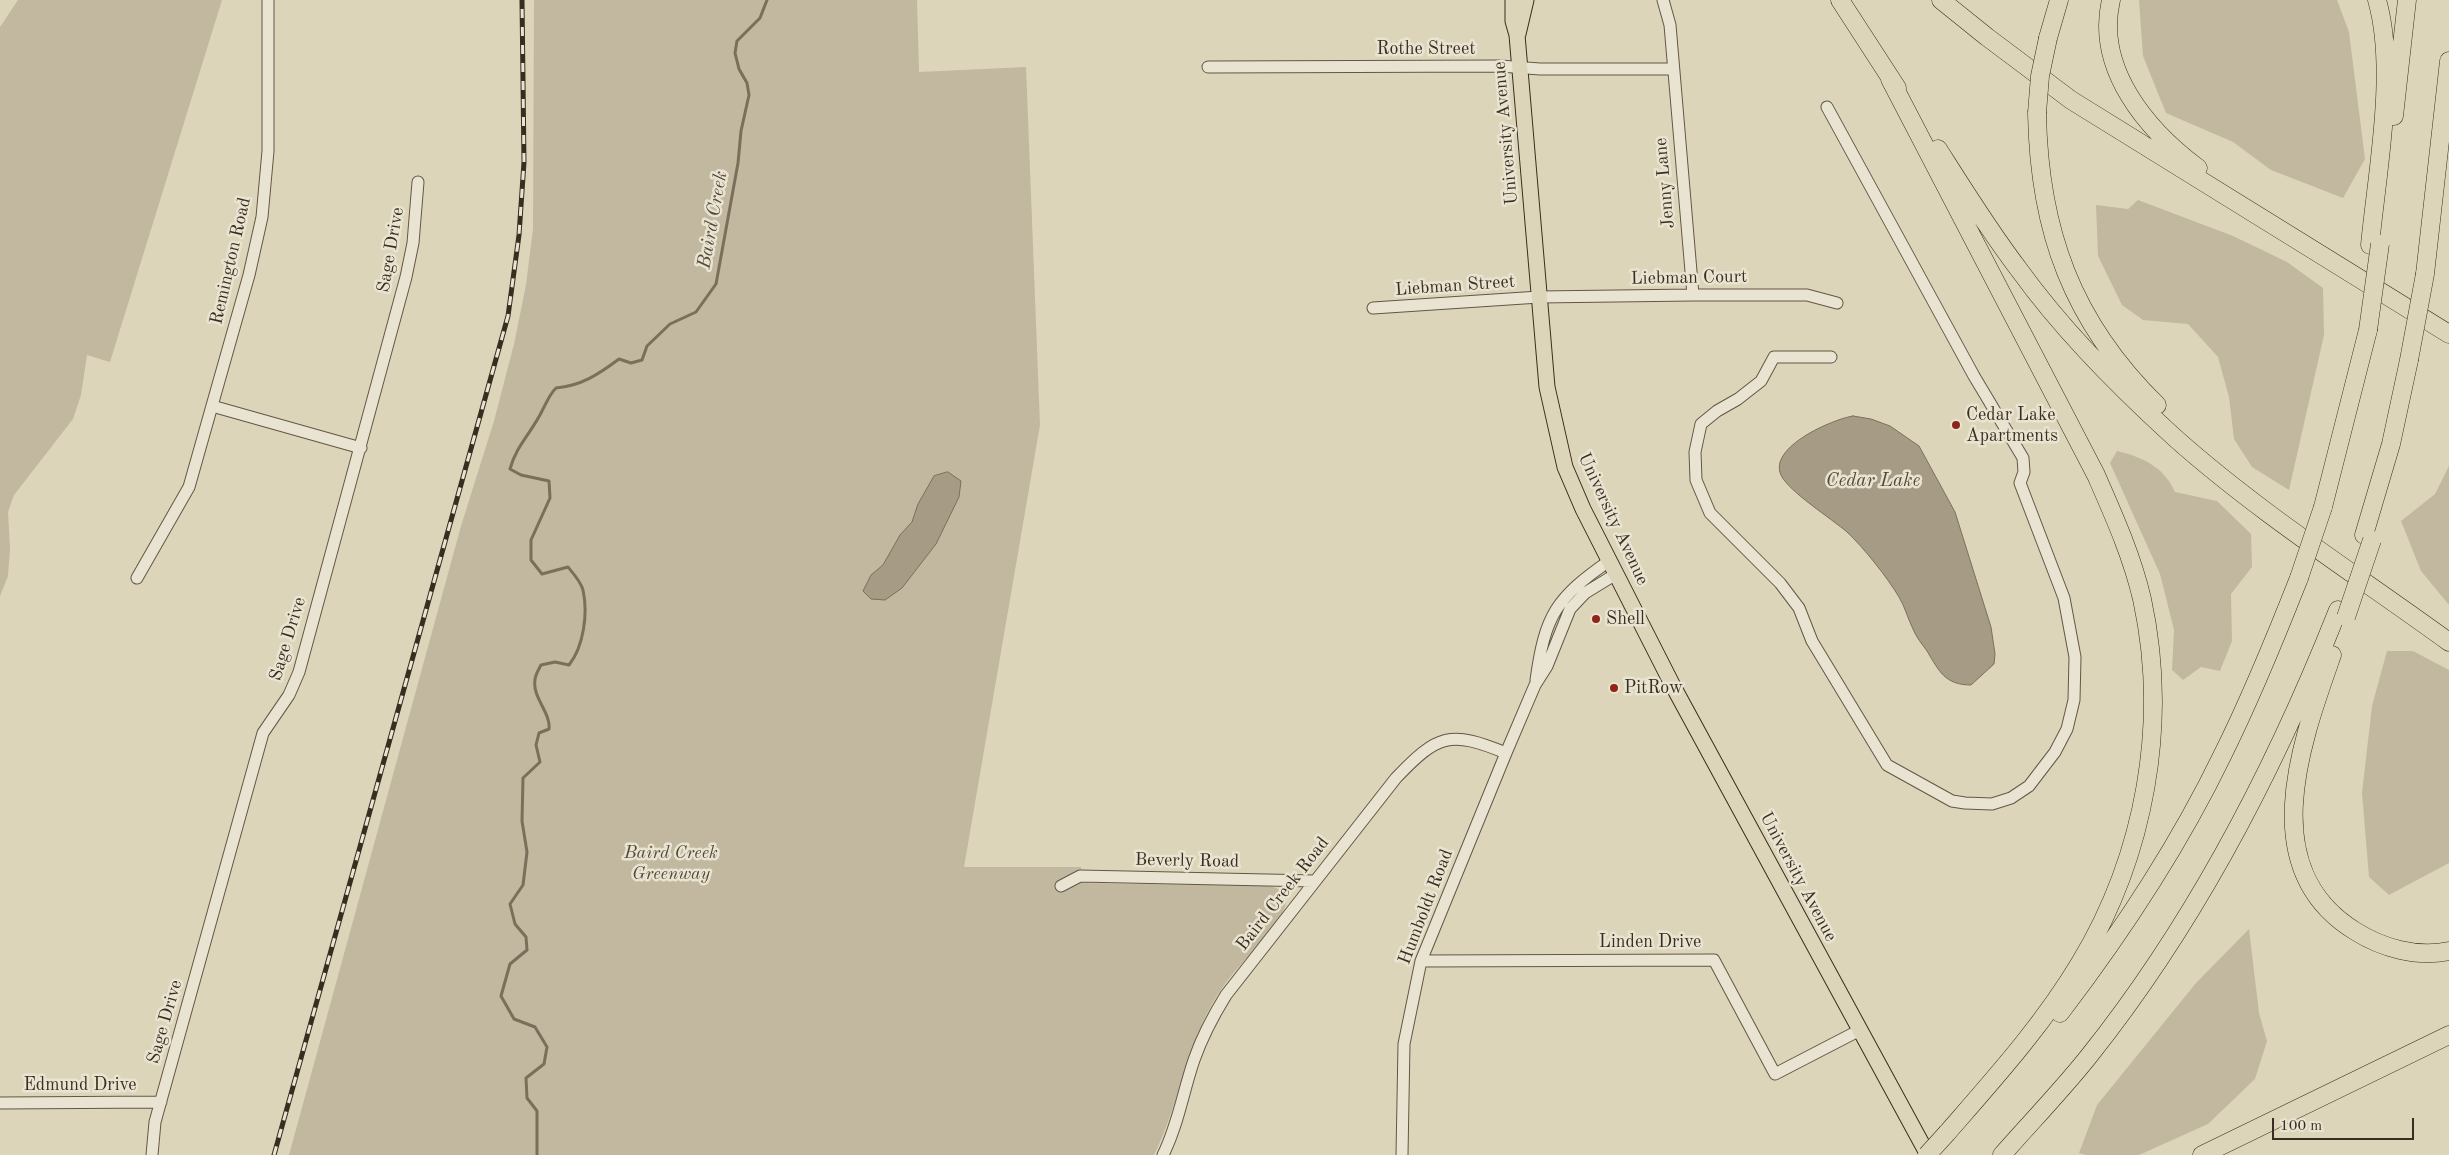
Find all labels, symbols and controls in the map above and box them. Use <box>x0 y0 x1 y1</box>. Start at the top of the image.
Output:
street label: Rothe Street <box>1377 38 1475 60</box>
street label: University Avenue <box>1489 60 1523 206</box>
street label: Jenny Lane <box>1650 137 1680 229</box>
water label: Baird Creek <box>693 169 733 271</box>
street label: Remington Road <box>206 195 256 327</box>
street label: Sage Drive <box>373 206 409 294</box>
street label: Liebman Court <box>1631 266 1747 290</box>
street label: Liebman Street <box>1394 271 1516 301</box>
place label: Cedar Lake Apartments <box>1966 404 2058 446</box>
marker: Cedar Lake Apartments <box>1950 419 1962 431</box>
street label: University Avenue <box>1573 449 1653 589</box>
water label: Cedar Lake <box>1826 470 1920 492</box>
street label: Sage Drive <box>265 595 311 683</box>
place label: Shell <box>1606 608 1645 630</box>
marker: Shell <box>1590 613 1602 625</box>
place label: PitRow <box>1624 677 1683 699</box>
marker: PitRow <box>1608 682 1620 694</box>
street label: University Avenue <box>1755 809 1841 945</box>
street label: Baird Creek Road <box>1232 833 1334 955</box>
park label: Baird Creek Greenway <box>624 842 718 884</box>
street label: Humboldt Road <box>1394 846 1458 968</box>
street label: Beverly Road <box>1135 849 1239 873</box>
street label: Linden Drive <box>1599 931 1701 953</box>
street label: Sage Drive <box>143 978 187 1066</box>
street label: Edmund Drive <box>23 1074 137 1096</box>
scale bar <box>2274 1108 2416 1140</box>
text: 100 m <box>2280 1119 2322 1134</box>

